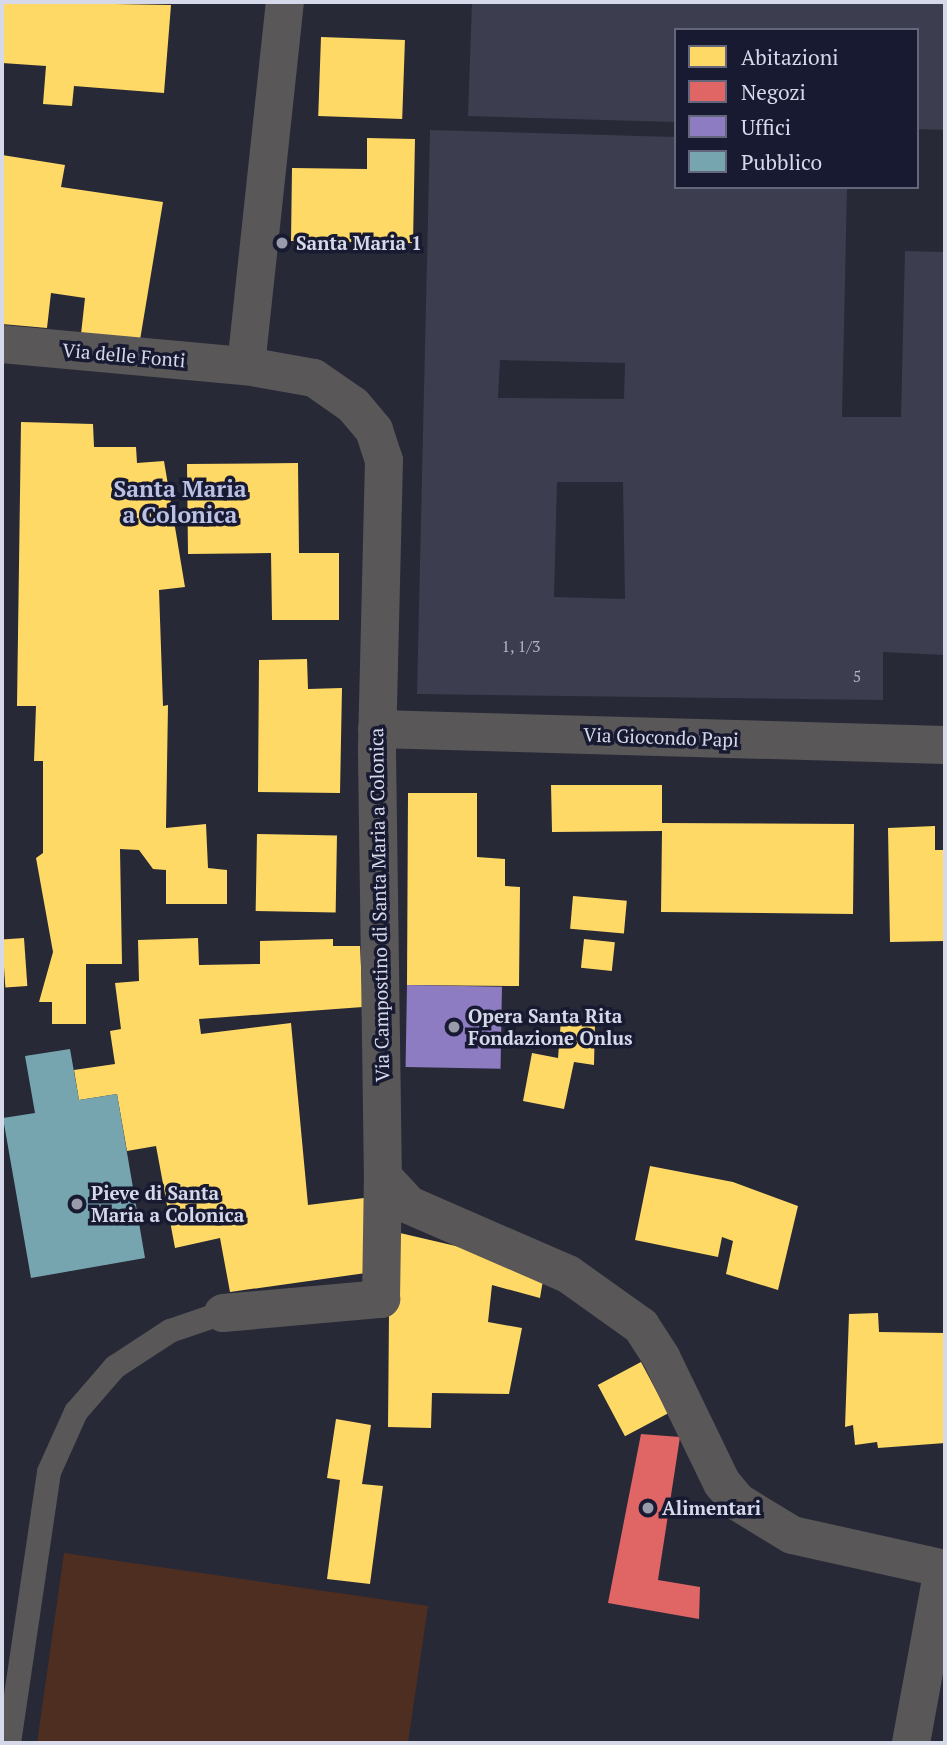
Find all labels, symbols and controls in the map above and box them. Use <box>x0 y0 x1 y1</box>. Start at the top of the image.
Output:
legend <box>674 28 919 189</box>
text: Abitazioni <box>741 43 838 71</box>
text: Negozi <box>741 78 806 106</box>
text: Uffici <box>741 113 791 141</box>
text: Pubblico <box>741 148 822 176</box>
place label: Santa Maria 1 <box>296 232 422 254</box>
marker: Santa Maria 1 <box>274 235 290 251</box>
street label: Via delle Fonti <box>61 338 187 372</box>
district label: Santa Maria a Colonica <box>113 475 247 529</box>
house number: 1, 1/3 <box>501 636 541 656</box>
house number: 5 <box>853 666 861 686</box>
street label: Via Giocondo Papi <box>583 723 739 751</box>
street label: Via Campostino di Santa Maria a Colonica <box>365 728 393 1082</box>
place label: Opera Santa Rita Fondazione Onlus <box>468 1005 633 1049</box>
marker: Opera Santa Rita Fondazione Onlus <box>446 1019 462 1035</box>
place label: Pieve di Santa Maria a Colonica <box>91 1182 244 1226</box>
marker: Pieve di Santa Maria a Colonica <box>69 1196 85 1212</box>
place label: Alimentari <box>662 1497 761 1519</box>
marker: Alimentari <box>640 1500 656 1516</box>

